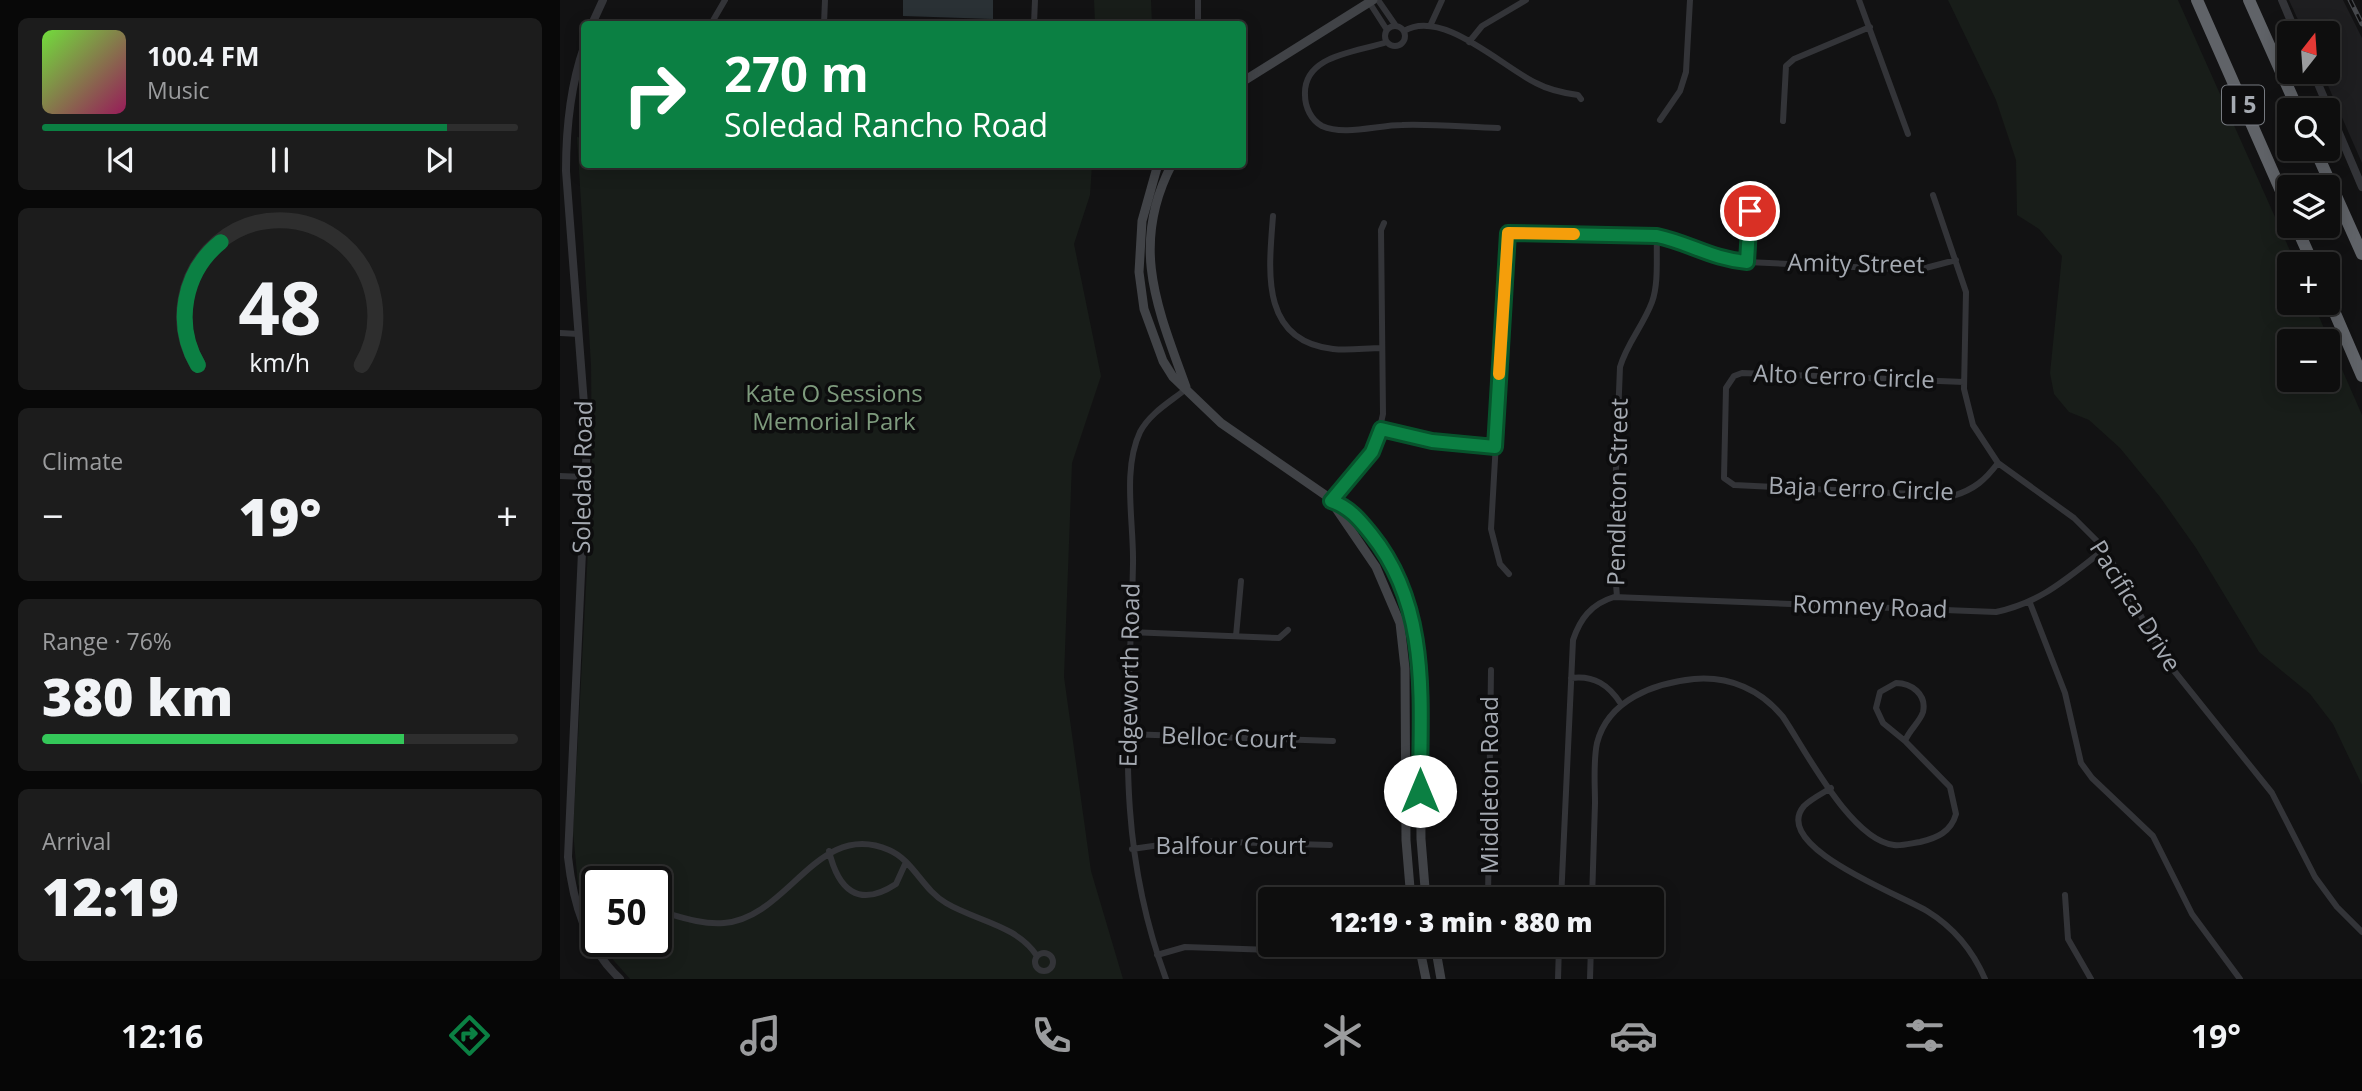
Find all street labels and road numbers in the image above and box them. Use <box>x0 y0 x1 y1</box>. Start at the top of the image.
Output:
road number: I 5 <box>2222 86 2264 124</box>
street label: Amity Street <box>1787 245 1925 280</box>
street label: Alto Cerro Circle <box>1753 356 1935 395</box>
street label: Pendleton Street <box>1598 398 1635 586</box>
street label: Soledad Road <box>564 400 599 554</box>
street label: Baja Cerro Circle <box>1768 468 1954 507</box>
street label: Pacifica Drive <box>2083 533 2190 677</box>
street label: Edgeworth Road <box>1110 583 1147 767</box>
street label: Romney Road <box>1792 586 1948 625</box>
street label: Middleton Road <box>1472 696 1505 874</box>
street label: Belloc Court <box>1161 718 1298 755</box>
street label: Balfour Court <box>1156 828 1306 861</box>

